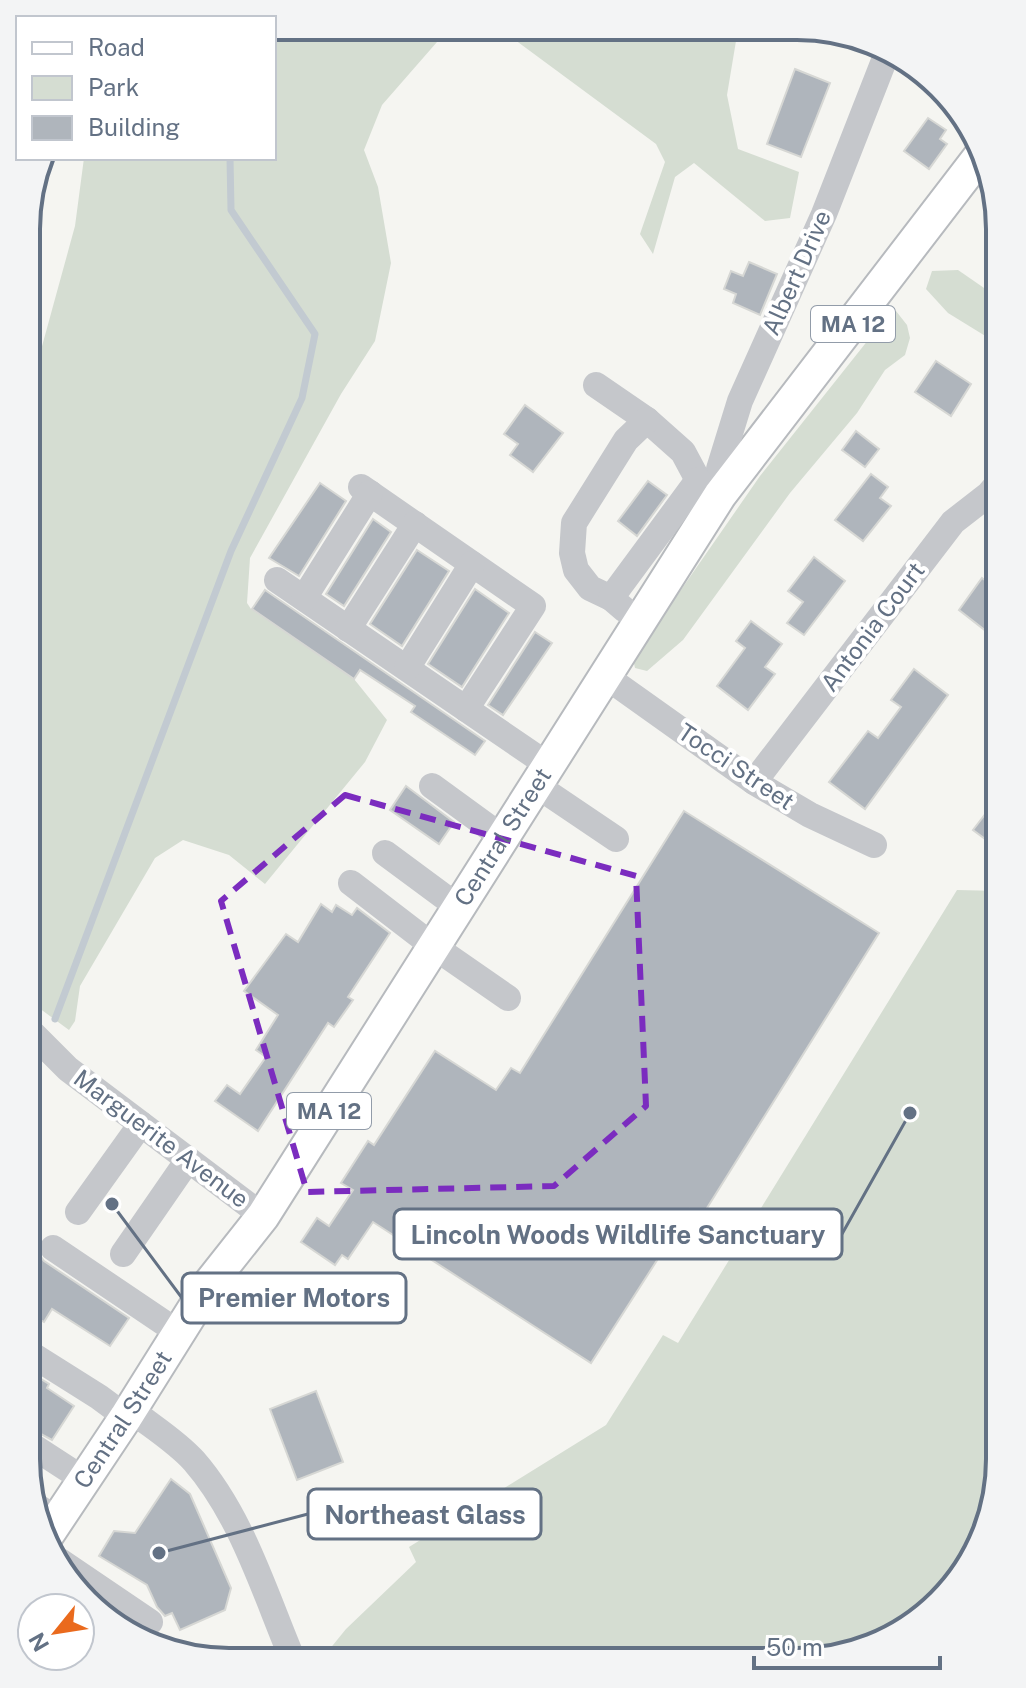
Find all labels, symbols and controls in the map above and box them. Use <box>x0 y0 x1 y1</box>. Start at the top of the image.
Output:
legend <box>16 16 276 160</box>
text: Road <box>88 33 145 61</box>
text: Park <box>88 73 139 101</box>
text: Building <box>88 113 180 141</box>
street label: Albert Drive <box>756 206 836 339</box>
road number: MA 12 <box>811 306 895 342</box>
street label: Antonia Court <box>815 556 930 696</box>
street label: Tocci Street <box>673 717 800 815</box>
street label: Central Street <box>448 762 557 911</box>
street label: Marguerite Avenue <box>69 1063 255 1213</box>
road number: MA 12 <box>287 1093 371 1129</box>
callout: Lincoln Woods Wildlife Sanctuary <box>394 1209 842 1259</box>
text: Lincoln Woods Wildlife Sanctuary <box>411 1219 826 1250</box>
callout: Premier Motors <box>182 1273 406 1323</box>
text: Premier Motors <box>198 1282 390 1313</box>
street label: Central Street <box>67 1345 177 1493</box>
callout: Northeast Glass <box>308 1489 541 1539</box>
text: Northeast Glass <box>324 1499 526 1530</box>
north arrow <box>16 1592 96 1672</box>
scale bar <box>754 1620 940 1670</box>
text: N <box>23 1628 54 1656</box>
text: 50 m <box>766 1633 823 1661</box>

